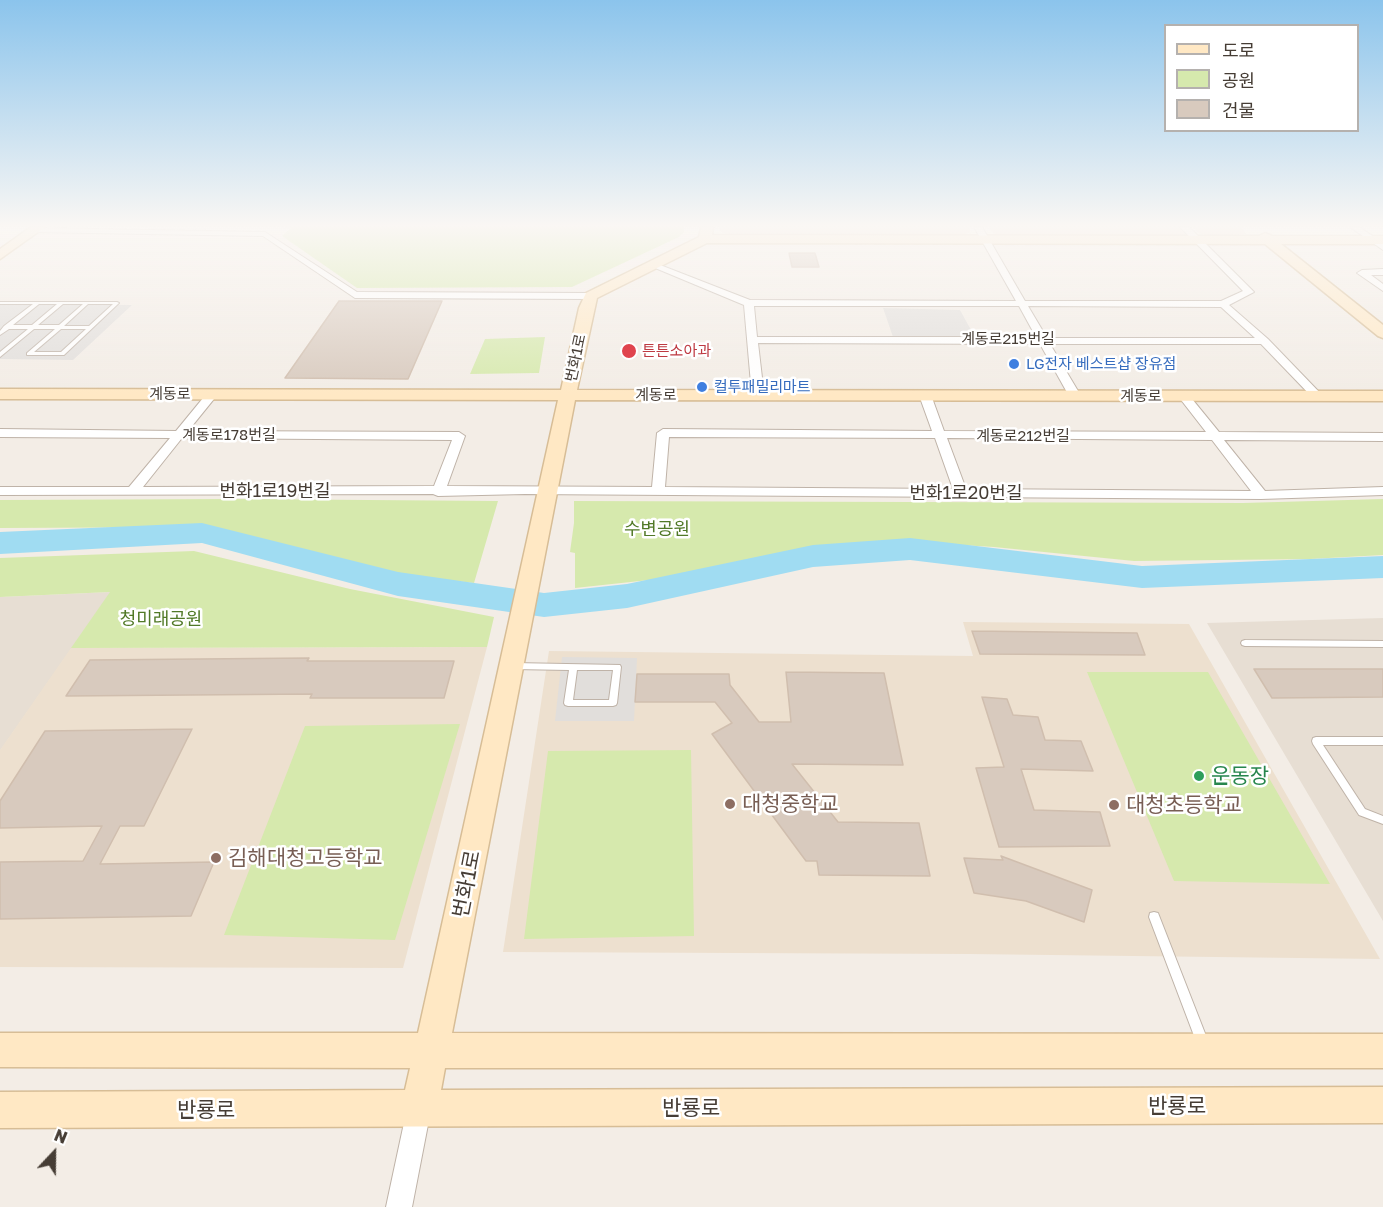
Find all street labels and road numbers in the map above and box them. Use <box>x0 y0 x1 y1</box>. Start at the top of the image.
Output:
street label: 계동로215번길 <box>961 330 1055 348</box>
street label: 번화1로 <box>562 332 590 384</box>
street label: 계동로 <box>149 385 191 403</box>
street label: 계동로 <box>635 386 677 404</box>
street label: 계동로 <box>1120 387 1162 405</box>
street label: 계동로178번길 <box>182 426 276 444</box>
street label: 계동로212번길 <box>976 427 1070 445</box>
street label: 번화1로19번길 <box>219 480 331 502</box>
street label: 번화1로20번길 <box>909 482 1023 504</box>
street label: 번화1로 <box>448 848 486 920</box>
street label: 반룡로 <box>1148 1093 1206 1119</box>
street label: 반룡로 <box>662 1095 720 1121</box>
street label: 반룡로 <box>177 1097 235 1123</box>

